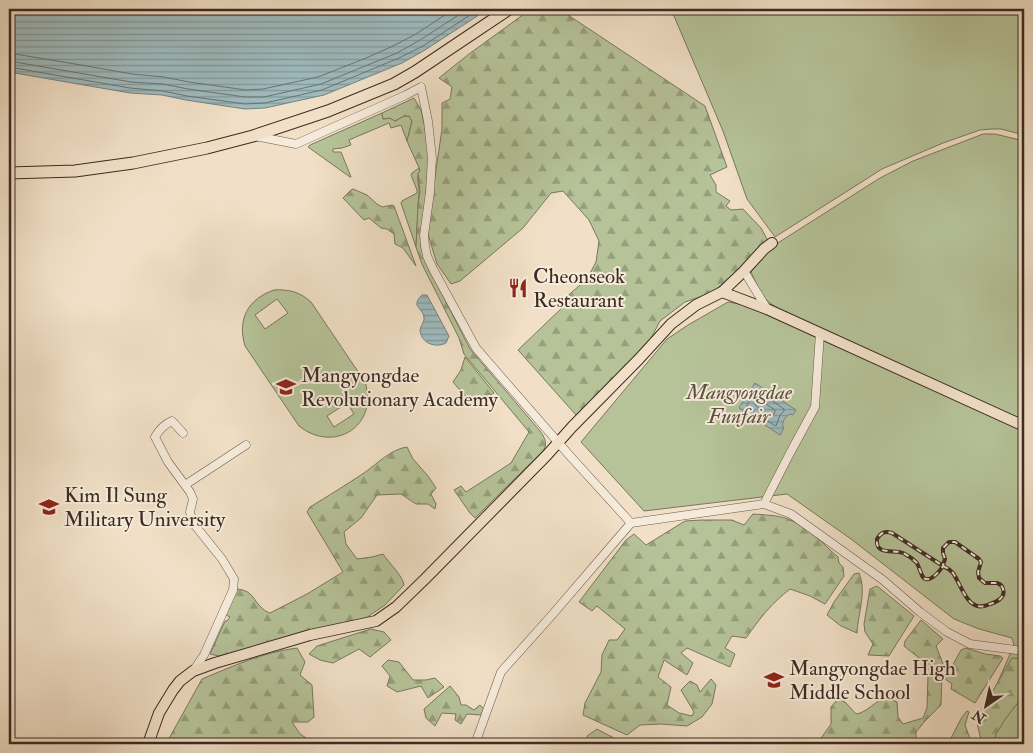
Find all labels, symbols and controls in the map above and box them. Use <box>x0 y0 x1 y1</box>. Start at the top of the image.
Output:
place label: Cheonseok Restaurant <box>533 263 625 314</box>
restaurant icon: Cheonseok Restaurant <box>507 277 529 299</box>
place label: Mangyongdae Revolutionary Academy <box>301 362 499 413</box>
school or university icon: Mangyongdae Revolutionary Academy <box>275 376 297 398</box>
park label: Mangyongdae Funfair <box>684 379 793 430</box>
place label: Kim Il Sung Military University <box>64 482 226 533</box>
school or university icon: Kim Il Sung Military University <box>38 496 60 518</box>
place label: Mangyongdae High Middle School <box>789 655 956 706</box>
school or university icon: Mangyongdae High Middle School <box>763 669 785 691</box>
north arrow <box>960 680 1010 730</box>
text: N <box>969 706 990 727</box>

